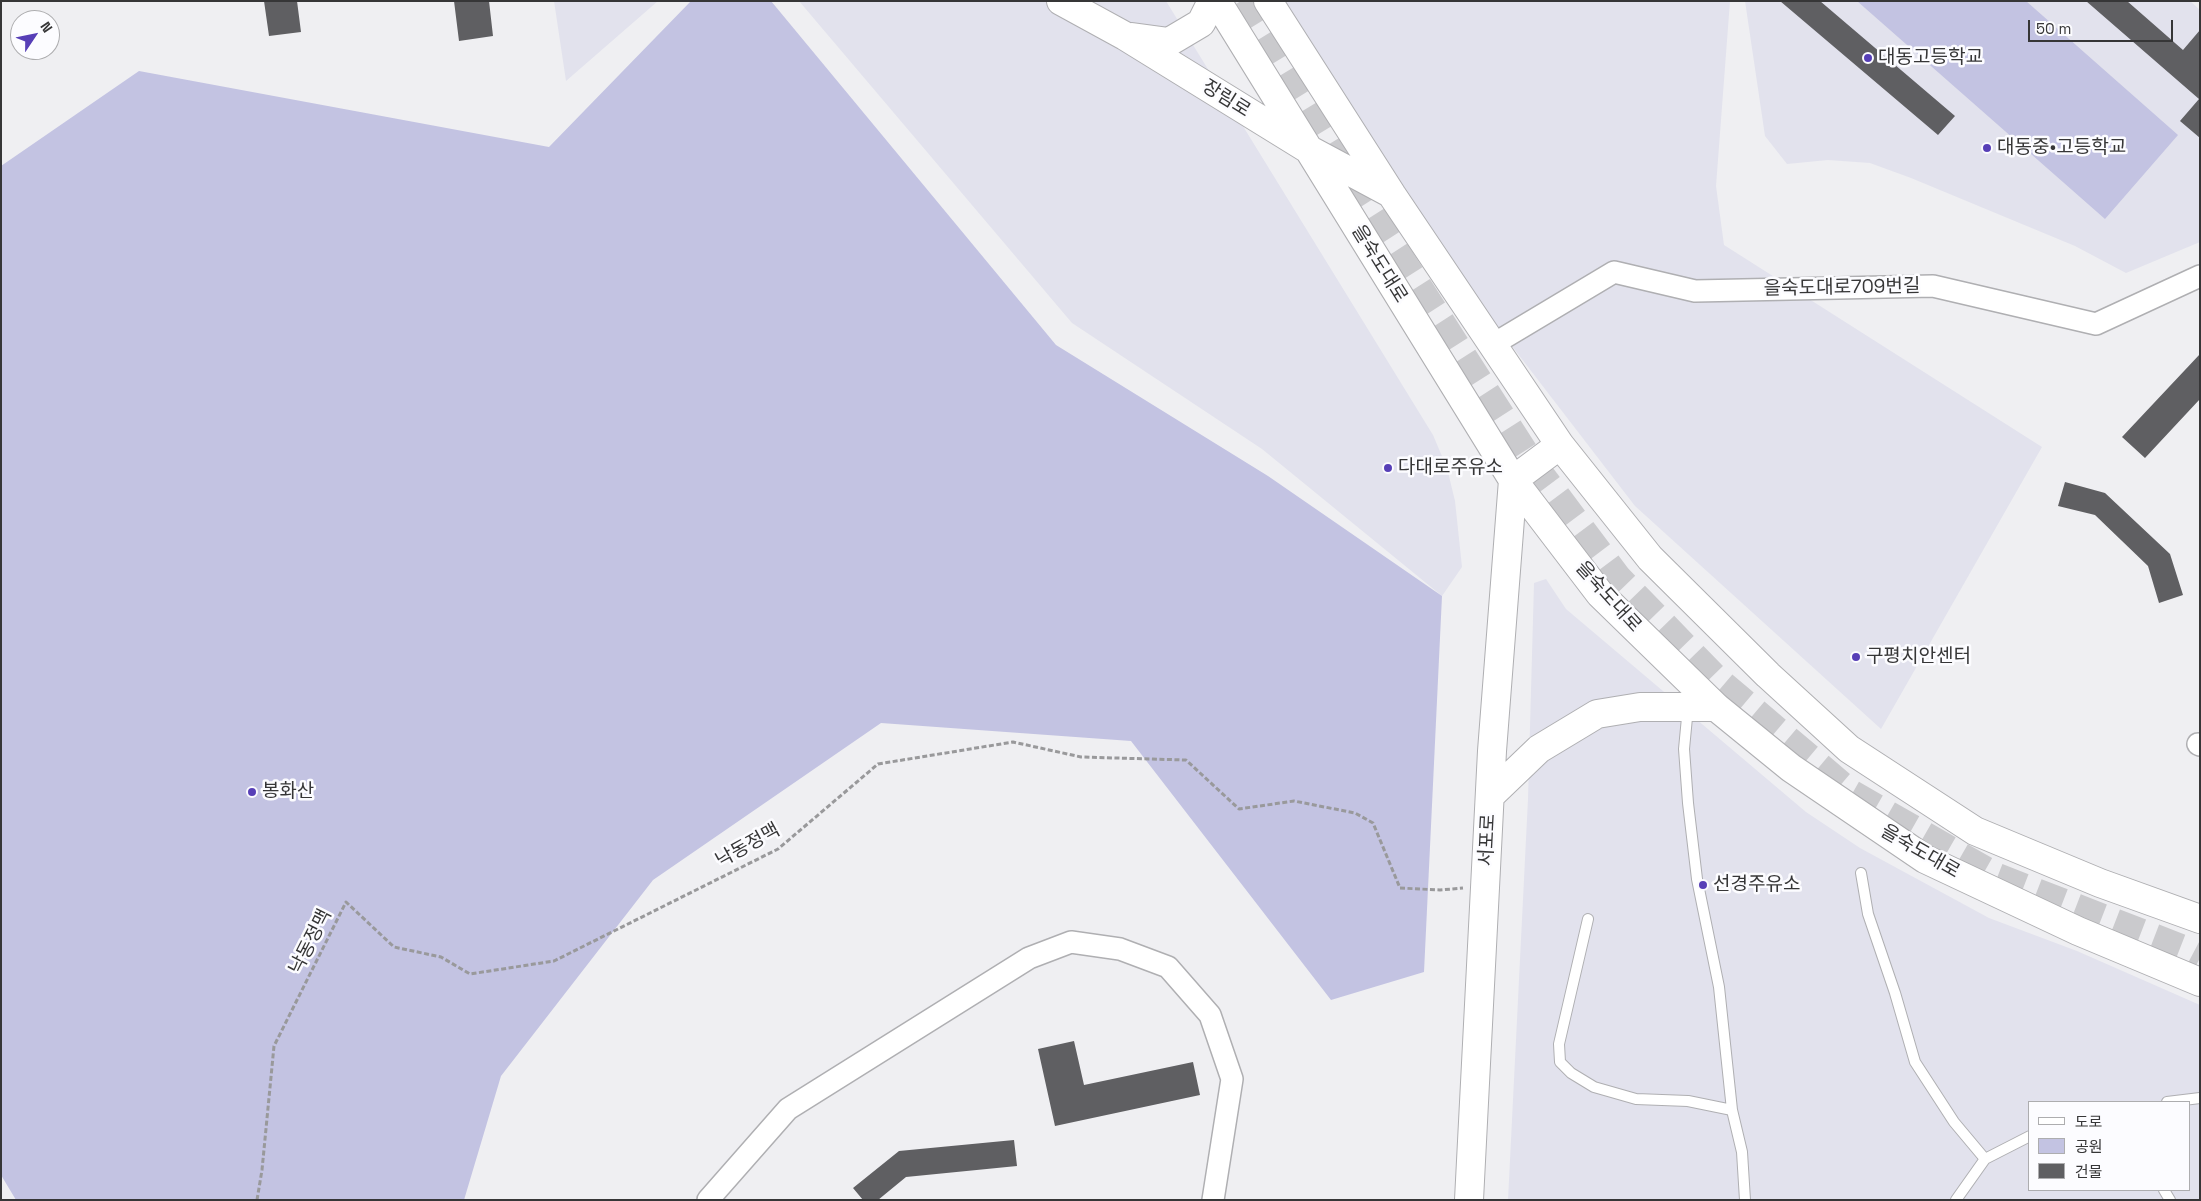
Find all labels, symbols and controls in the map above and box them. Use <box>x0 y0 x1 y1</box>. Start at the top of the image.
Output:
north arrow <box>10 10 60 60</box>
scale bar <box>2031 10 2176 42</box>
text: N <box>37 18 57 36</box>
text: 50 m <box>2036 19 2071 38</box>
place label: 대동고등학교 <box>1878 47 1983 69</box>
marker: 대동고등학교 <box>1862 52 1874 64</box>
street label: 장림로 <box>1198 75 1254 123</box>
place label: 대동중•고등학교 <box>1997 137 2126 159</box>
marker: 대동중•고등학교 <box>1981 142 1993 154</box>
street label: 을숙도대로 <box>1346 221 1412 307</box>
street label: 을숙도대로709번길 <box>1763 275 1921 301</box>
place label: 다대로주유소 <box>1398 457 1503 479</box>
marker: 다대로주유소 <box>1382 462 1394 474</box>
street label: 을숙도대로 <box>1570 557 1646 637</box>
place label: 구평치안센터 <box>1866 646 1971 668</box>
marker: 구평치안센터 <box>1850 651 1862 663</box>
place label: 봉화산 <box>262 781 314 803</box>
marker: 봉화산 <box>246 786 258 798</box>
street label: 서포로 <box>1475 813 1501 867</box>
street label: 낙동정맥 <box>712 819 784 873</box>
street label: 을숙도대로 <box>1876 820 1964 884</box>
place label: 선경주유소 <box>1713 874 1800 896</box>
marker: 선경주유소 <box>1697 879 1709 891</box>
street label: 낙동정맥 <box>285 906 337 978</box>
legend <box>2028 1101 2191 1191</box>
text: 도로 <box>2075 1112 2103 1131</box>
text: 공원 <box>2075 1137 2103 1156</box>
text: 건물 <box>2075 1162 2103 1181</box>

